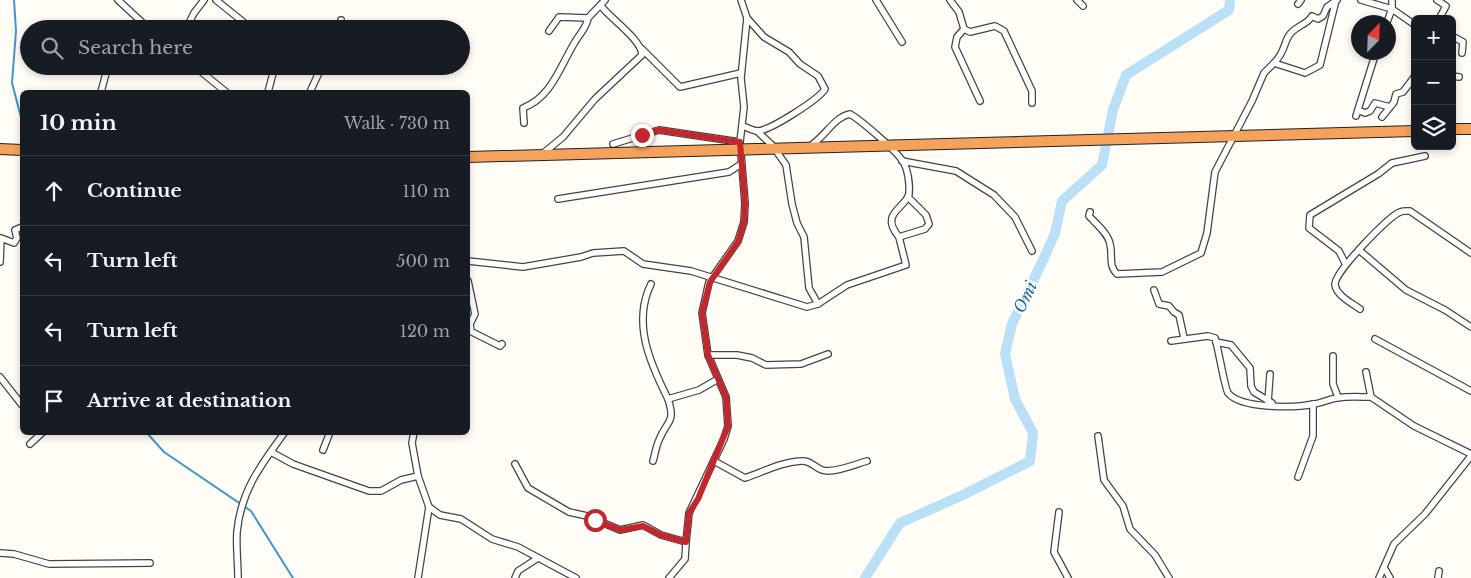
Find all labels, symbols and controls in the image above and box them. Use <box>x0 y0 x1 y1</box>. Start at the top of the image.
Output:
north arrow <box>1351 15 1396 60</box>
map controls <box>1411 15 1456 150</box>
button: + <box>1411 15 1456 60</box>
search box <box>20 20 470 75</box>
icon: search <box>38 34 66 62</box>
text: Search here <box>78 36 193 59</box>
button: − <box>1411 60 1456 105</box>
button: layers <box>1411 105 1456 150</box>
text: 10 min <box>40 110 117 136</box>
text: Walk · 730 m <box>344 113 450 133</box>
route end <box>631 124 654 147</box>
icon: ahead <box>40 177 68 205</box>
text: Continue <box>87 179 182 202</box>
text: 110 m <box>403 181 450 201</box>
icon: left <box>40 247 68 275</box>
text: Turn left <box>87 249 178 272</box>
text: 500 m <box>396 251 450 271</box>
water label: Omi <box>1009 278 1041 316</box>
icon: left <box>40 317 68 345</box>
text: Turn left <box>87 319 178 342</box>
text: 120 m <box>400 321 450 341</box>
icon: arrive <box>40 387 68 415</box>
text: Arrive at destination <box>87 389 291 412</box>
route start <box>584 509 607 532</box>

